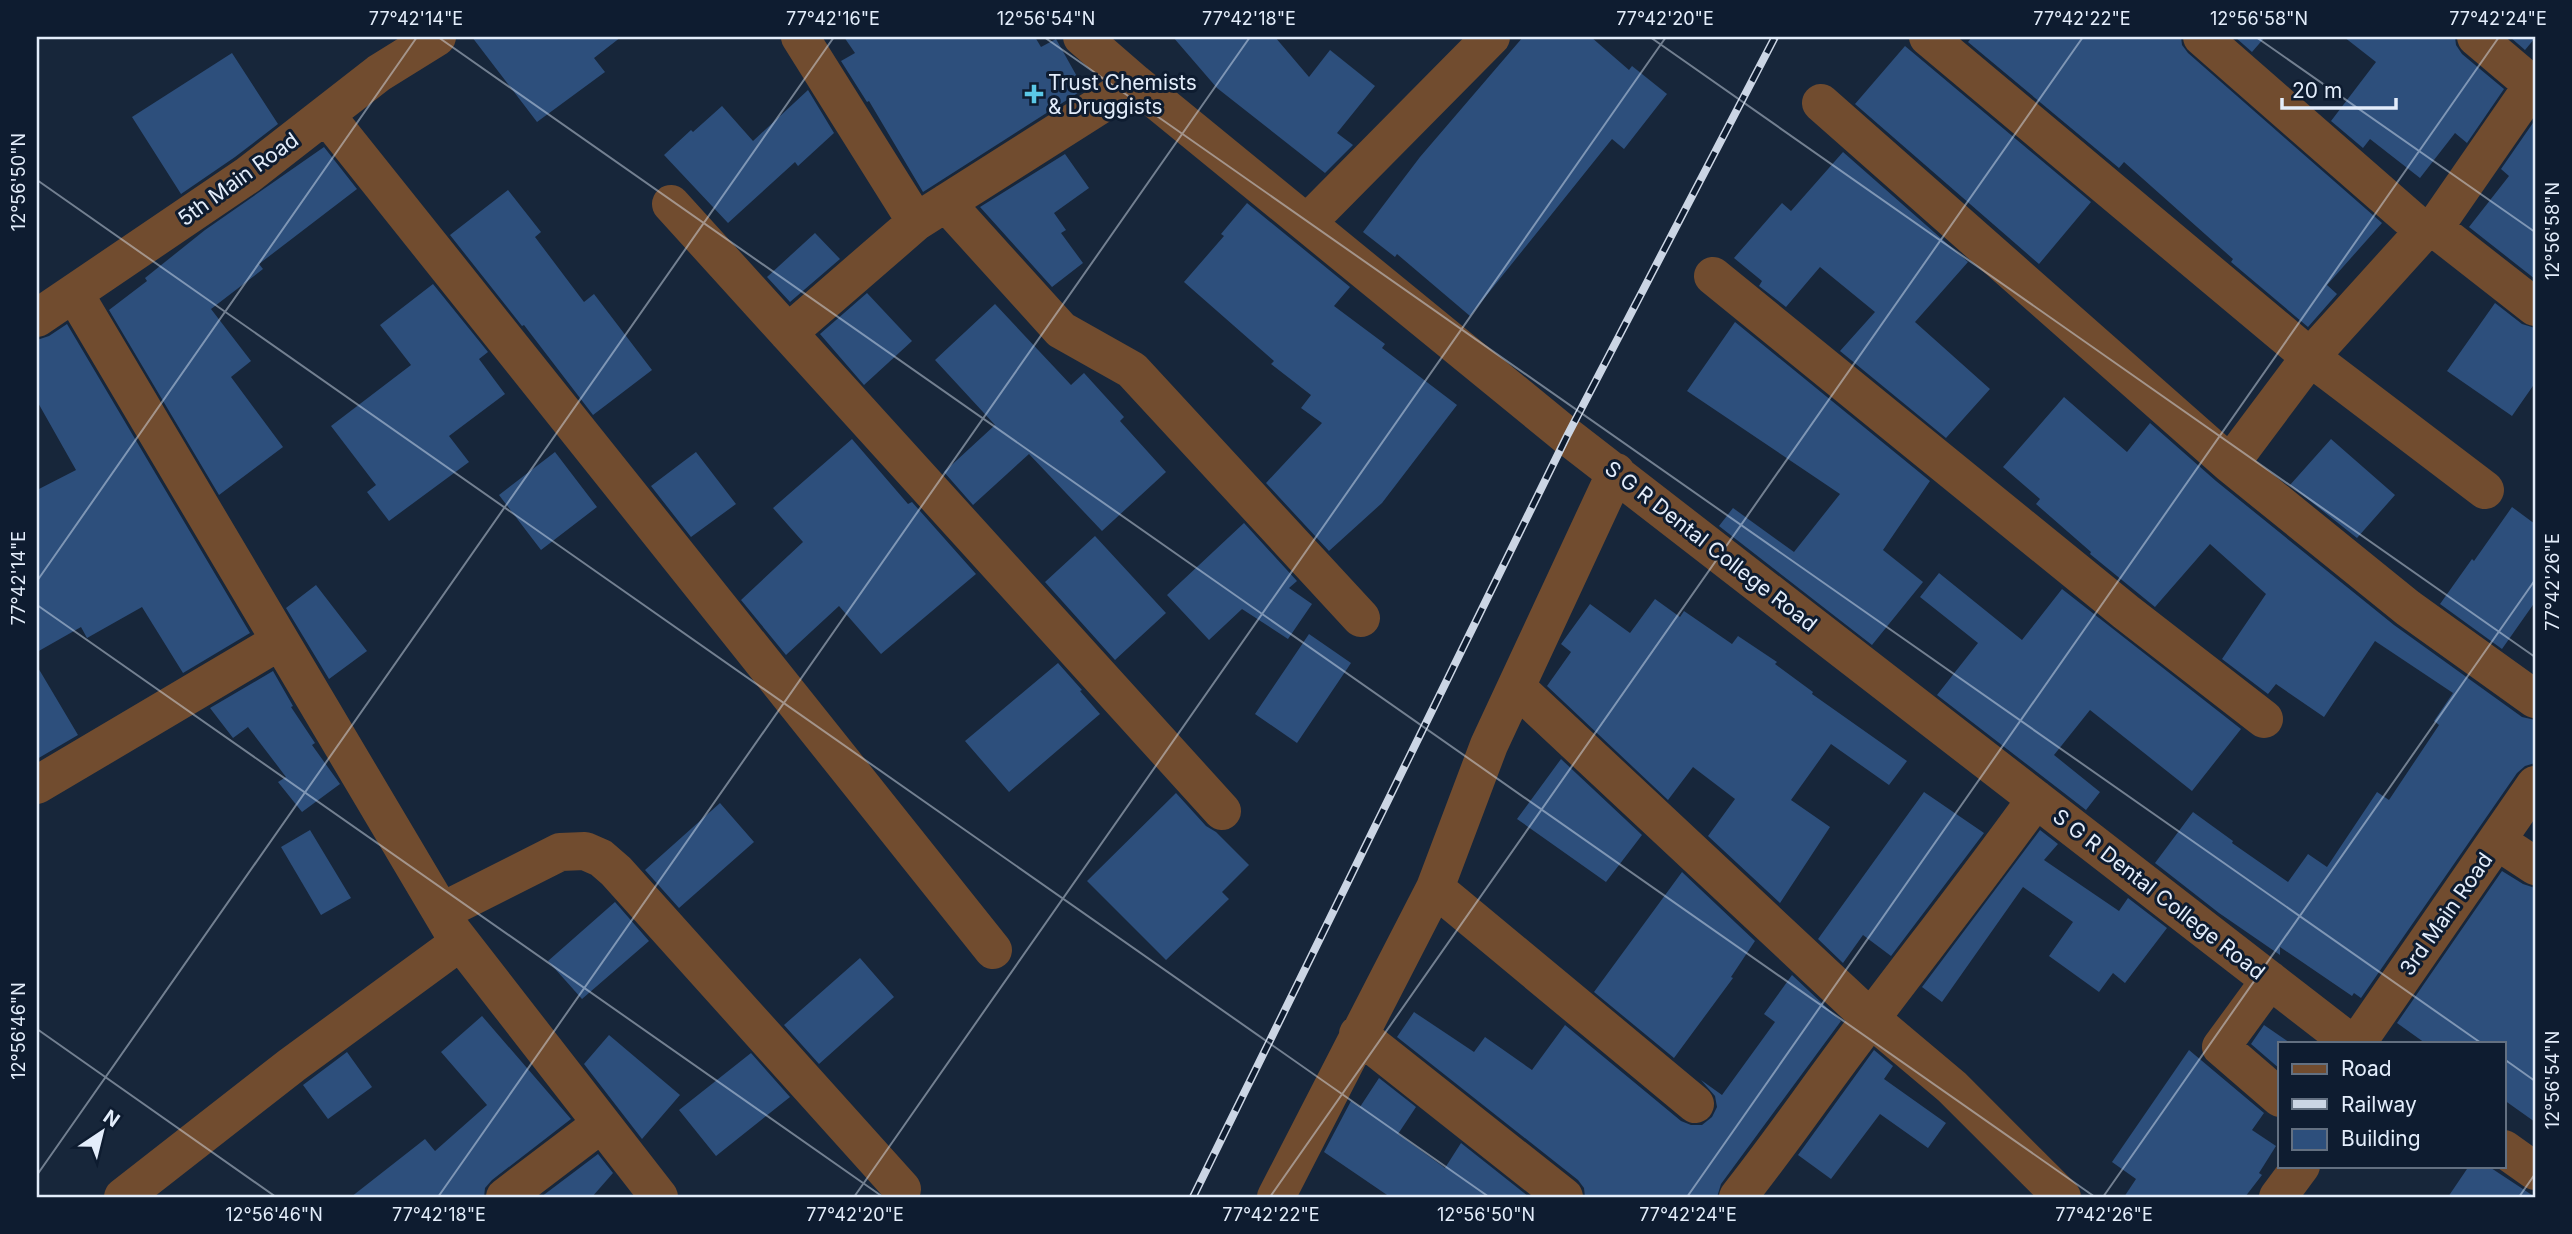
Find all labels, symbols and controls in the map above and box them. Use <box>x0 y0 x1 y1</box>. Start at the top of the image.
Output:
text: 77°42'14"E <box>369 8 463 29</box>
text: 77°42'16"E <box>786 8 880 29</box>
text: 12°56'54"N <box>997 8 1095 29</box>
text: 77°42'18"E <box>1202 8 1296 29</box>
text: 77°42'20"E <box>1616 8 1714 29</box>
text: 77°42'22"E <box>2033 8 2131 29</box>
text: 12°56'58"N <box>2210 8 2308 29</box>
text: 77°42'24"E <box>2449 8 2547 29</box>
scale bar <box>2282 66 2395 110</box>
place label: Trust Chemists & Druggists <box>1048 70 1197 119</box>
text: 20 m <box>2292 78 2342 103</box>
marker: Trust Chemists & Druggists <box>1026 86 1042 102</box>
street label: 5th Main Road <box>173 127 303 231</box>
text: 12°56'50"N <box>8 133 29 231</box>
text: 12°56'58"N <box>2542 182 2563 280</box>
street label: S G R Dental College Road <box>1600 456 1822 636</box>
text: 77°42'14"E <box>8 531 29 625</box>
text: 77°42'26"E <box>2542 533 2563 631</box>
street label: S G R Dental College Road <box>2048 804 2270 984</box>
street label: 3rd Main Road <box>2394 848 2498 980</box>
text: 12°56'46"N <box>8 982 29 1080</box>
text: 12°56'54"N <box>2542 1031 2563 1129</box>
legend <box>2278 1042 2506 1168</box>
text: Road <box>2341 1056 2392 1081</box>
text: Railway <box>2341 1092 2417 1117</box>
north arrow <box>66 1098 136 1168</box>
text: N <box>99 1105 124 1132</box>
text: Building <box>2341 1126 2421 1151</box>
text: 12°56'46"N <box>225 1204 323 1225</box>
text: 77°42'18"E <box>392 1204 486 1225</box>
text: 77°42'20"E <box>806 1204 904 1225</box>
text: 77°42'22"E <box>1222 1204 1320 1225</box>
text: 12°56'50"N <box>1437 1204 1535 1225</box>
text: 77°42'24"E <box>1639 1204 1737 1225</box>
text: 77°42'26"E <box>2055 1204 2153 1225</box>

